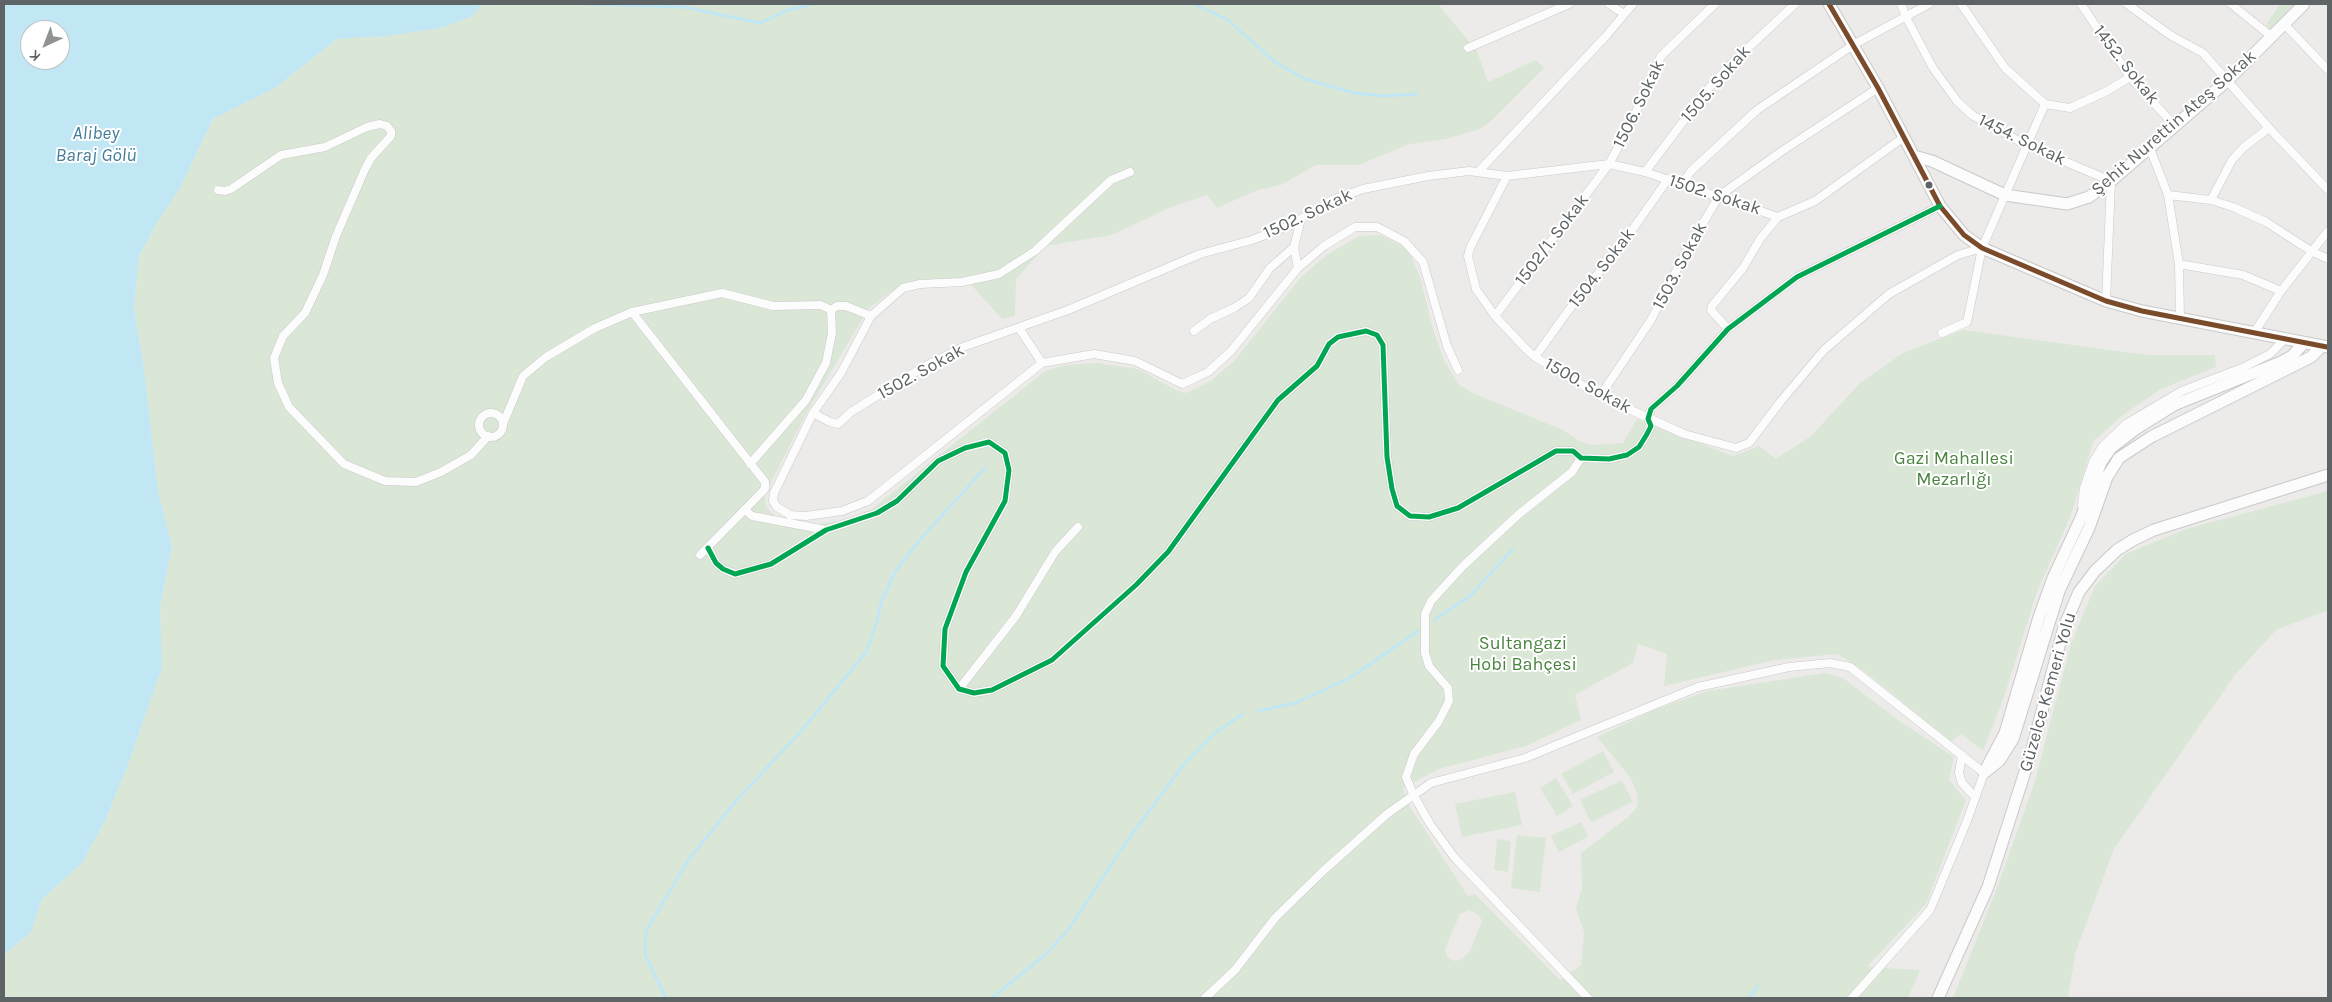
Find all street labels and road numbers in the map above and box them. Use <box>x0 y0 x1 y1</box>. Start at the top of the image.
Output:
street label: 1452. Sokak <box>2088 21 2164 109</box>
street label: 1505. Sokak <box>1677 41 1755 127</box>
street label: Şehit Nurettin Ateş Sokak <box>2087 46 2261 200</box>
street label: 1506. Sokak <box>1608 56 1670 152</box>
street label: 1454. Sokak <box>1975 110 2069 170</box>
street label: 1502. Sokak <box>1666 170 1764 220</box>
street label: 1502. Sokak <box>1260 184 1356 244</box>
street label: 1502/1. Sokak <box>1510 190 1594 290</box>
street label: 1503. Sokak <box>1648 219 1712 313</box>
street label: 1504. Sokak <box>1564 224 1640 312</box>
street label: 1502. Sokak <box>874 339 968 405</box>
street label: 1500. Sokak <box>1541 353 1635 419</box>
street label: Güzelce Kemeri Yolu <box>2015 610 2081 774</box>

